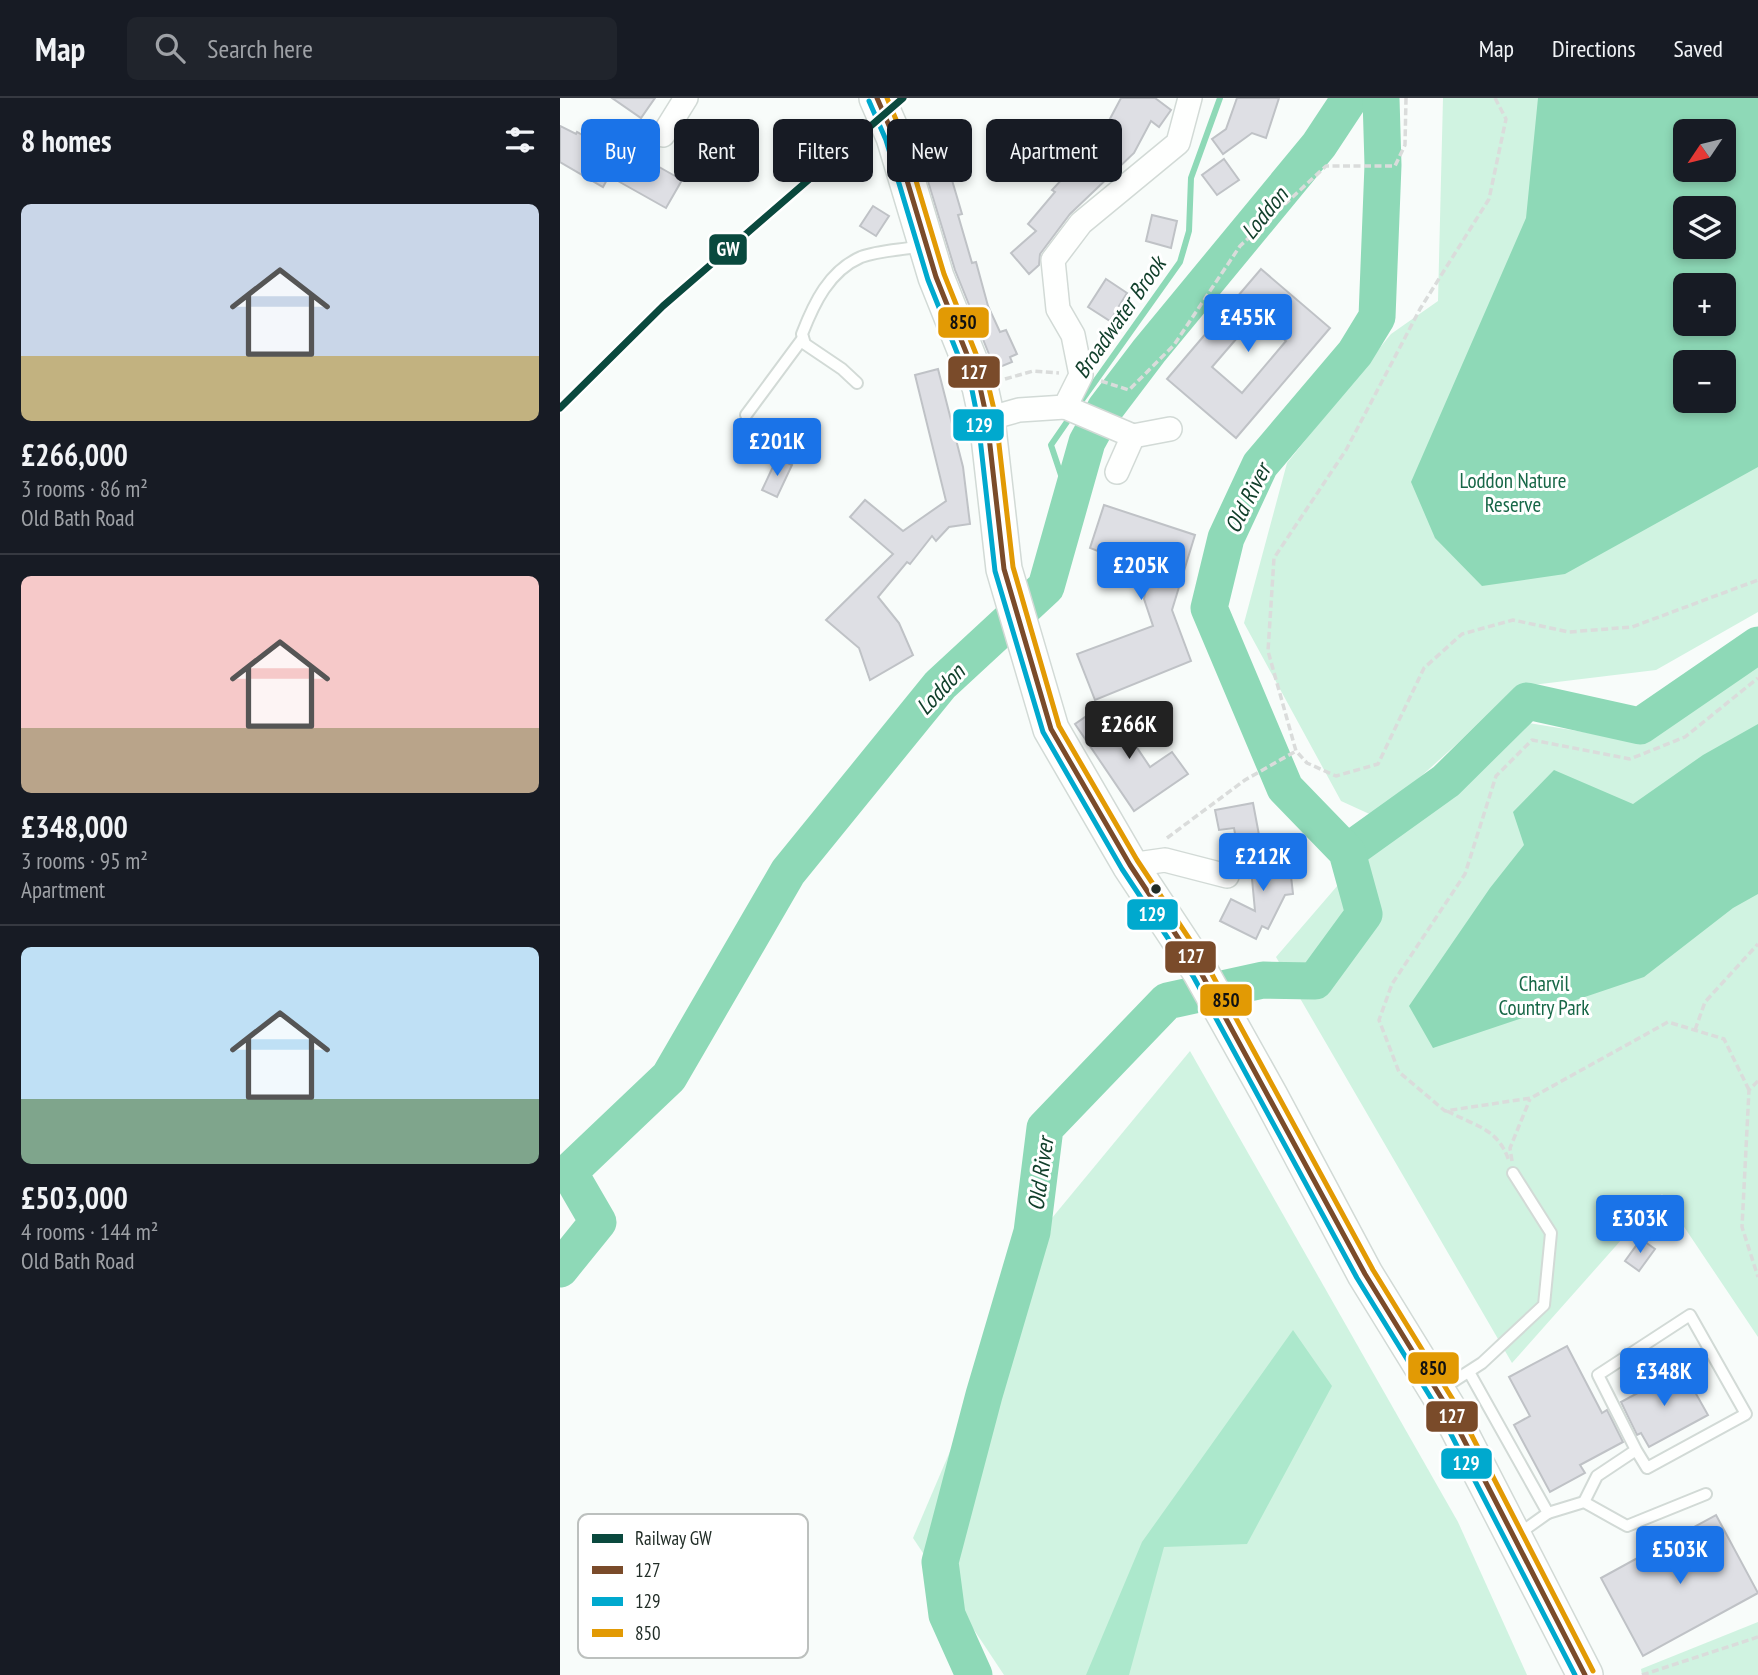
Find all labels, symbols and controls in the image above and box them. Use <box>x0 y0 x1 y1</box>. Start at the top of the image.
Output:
search box <box>127 17 617 80</box>
text: Map <box>35 27 85 70</box>
icon: search <box>151 29 189 67</box>
text: Search here <box>207 32 313 65</box>
text: Map <box>1479 33 1514 64</box>
text: Directions <box>1552 33 1636 64</box>
text: Saved <box>1674 33 1723 64</box>
chip: Buy <box>581 119 660 182</box>
chip: Rent <box>674 119 759 182</box>
chip: Filters <box>773 119 873 182</box>
chip: New <box>887 119 972 182</box>
chip: Apartment <box>986 119 1122 182</box>
north arrow <box>1673 119 1736 182</box>
map controls <box>1673 119 1736 413</box>
text: 8 homes <box>21 121 112 160</box>
icon: filters <box>501 121 539 159</box>
water label: Loddon <box>1234 180 1295 245</box>
button: layers <box>1673 196 1736 259</box>
line badge: GW <box>708 233 748 266</box>
text: GW <box>716 237 740 261</box>
water label: Broadwater Brook <box>1066 248 1173 383</box>
icon: home <box>217 249 343 375</box>
button: + <box>1673 273 1736 336</box>
pin: £455K <box>1199 294 1297 354</box>
text: £455K <box>1220 302 1276 331</box>
line badge: 850 <box>937 306 990 339</box>
text: 850 <box>949 310 977 334</box>
button: − <box>1673 350 1736 413</box>
line badge: 127 <box>947 355 1001 389</box>
text: 127 <box>960 360 988 384</box>
line badge: 129 <box>952 408 1005 442</box>
text: 129 <box>965 413 993 437</box>
pin: £201K <box>728 418 826 478</box>
text: £201K <box>749 426 805 455</box>
text: £266,000 <box>21 435 128 474</box>
water label: Old River <box>1217 455 1278 537</box>
park label: Loddon Nature Reserve <box>1460 467 1566 518</box>
text: 3 rooms · 86 m² <box>21 474 148 503</box>
text: Old Bath Road <box>21 503 134 532</box>
pin: £205K <box>1092 542 1190 602</box>
text: £205K <box>1113 550 1169 579</box>
icon: home <box>217 621 343 747</box>
water label: Loddon <box>909 656 972 720</box>
pin: £266K <box>1080 702 1178 761</box>
text: £266K <box>1101 709 1157 738</box>
text: £348,000 <box>21 807 128 846</box>
pin: £212K <box>1214 834 1312 893</box>
text: £212K <box>1235 841 1291 870</box>
text: 3 rooms · 95 m² <box>21 846 148 875</box>
text: Apartment <box>21 875 105 904</box>
unlabelled marker <box>1149 882 1163 896</box>
line badge: 129 <box>1126 898 1179 931</box>
text: 129 <box>1138 902 1166 926</box>
line badge: 127 <box>1164 940 1217 974</box>
text: 127 <box>1177 944 1205 968</box>
park label: Charvil Country Park <box>1499 970 1589 1021</box>
line badge: 850 <box>1199 983 1253 1017</box>
text: 850 <box>1212 988 1240 1012</box>
icon: home <box>217 992 343 1118</box>
water label: Old River <box>1021 1132 1060 1212</box>
text: £503,000 <box>21 1178 128 1217</box>
pin: £303K <box>1591 1196 1689 1255</box>
text: £303K <box>1612 1203 1668 1232</box>
text: 4 rooms · 144 m² <box>21 1217 158 1246</box>
text: Old Bath Road <box>21 1246 134 1275</box>
pin: £348K <box>1615 1348 1713 1408</box>
line badge: 850 <box>1407 1351 1460 1385</box>
text: 850 <box>1419 1356 1447 1380</box>
text: £348K <box>1636 1356 1692 1385</box>
line badge: 127 <box>1425 1400 1479 1433</box>
text: 127 <box>1438 1404 1466 1428</box>
line badge: 129 <box>1440 1447 1493 1480</box>
text: 129 <box>1452 1451 1480 1475</box>
legend <box>578 1514 808 1658</box>
text: Railway GW <box>635 1526 712 1550</box>
pin: £503K <box>1631 1526 1729 1586</box>
text: £503K <box>1652 1534 1708 1563</box>
text: 127 <box>635 1558 661 1582</box>
text: 129 <box>635 1589 661 1613</box>
text: 850 <box>635 1621 661 1645</box>

